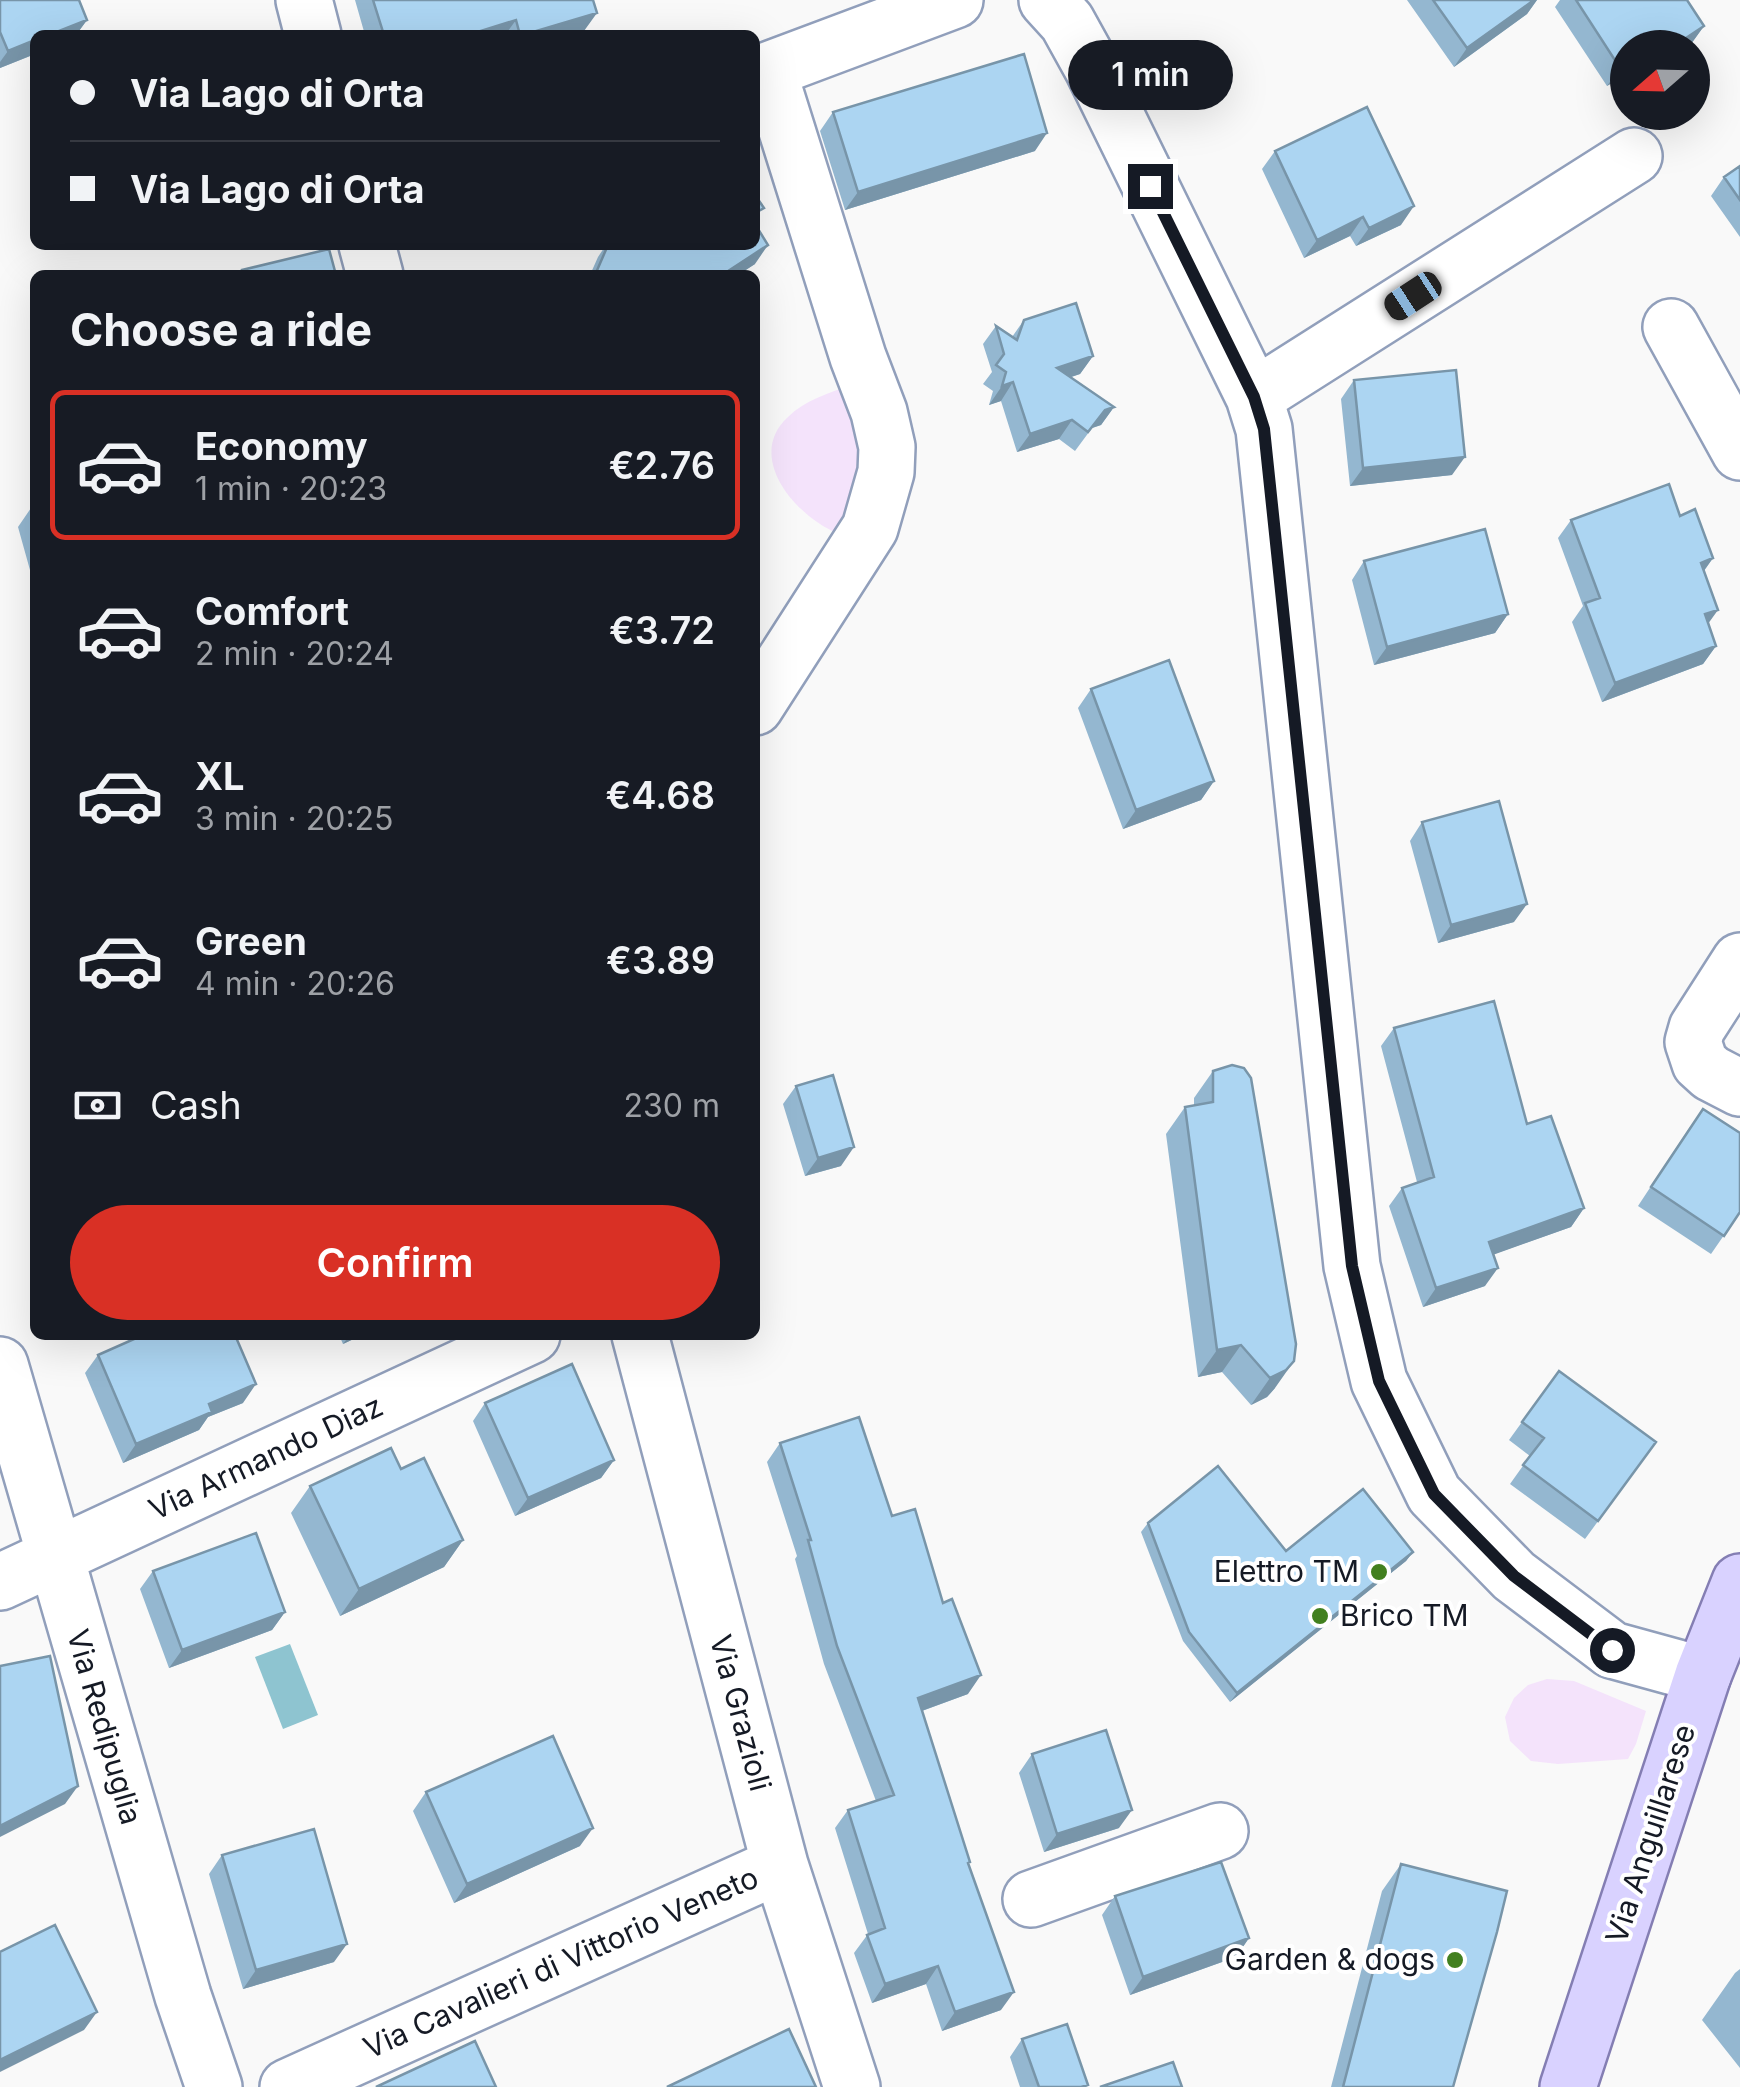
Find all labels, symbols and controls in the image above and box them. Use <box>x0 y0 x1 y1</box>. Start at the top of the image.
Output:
north arrow <box>1610 30 1710 130</box>
map controls <box>1610 30 1710 130</box>
callout: 1 min <box>1068 41 1232 111</box>
text: 1 min <box>1111 55 1190 94</box>
text: Via Lago di Orta <box>130 70 425 116</box>
route end <box>1128 164 1173 209</box>
text: Via Lago di Orta <box>130 166 425 212</box>
car <box>1380 267 1446 325</box>
text: Choose a ride <box>70 302 372 357</box>
icon: car <box>75 420 165 510</box>
text: Economy <box>195 423 368 469</box>
text: €2.76 <box>609 442 715 488</box>
text: 1 min · 20:23 <box>195 469 387 508</box>
icon: car <box>75 585 165 675</box>
text: Comfort <box>195 588 349 634</box>
text: €3.72 <box>609 607 715 653</box>
text: 2 min · 20:24 <box>195 634 394 673</box>
icon: car <box>75 750 165 840</box>
text: XL <box>195 753 245 799</box>
text: €4.68 <box>605 772 715 818</box>
text: 3 min · 20:25 <box>195 799 394 838</box>
icon: car <box>75 915 165 1005</box>
text: Green <box>195 918 307 964</box>
text: €3.89 <box>606 937 715 983</box>
text: 4 min · 20:26 <box>195 964 395 1003</box>
icon: cash <box>70 1078 125 1133</box>
text: Cash <box>150 1082 242 1128</box>
text: 230 m <box>624 1086 720 1125</box>
button: Confirm <box>70 1205 720 1320</box>
street label: Via Armando Diaz <box>143 1387 388 1527</box>
place label: Elettro TM <box>1214 1553 1359 1589</box>
marker: Elettro TM <box>1368 1561 1390 1583</box>
place label: Brico TM <box>1340 1597 1469 1633</box>
marker: Brico TM <box>1309 1605 1331 1627</box>
street label: Via Redipuglia <box>60 1625 150 1828</box>
route start <box>1590 1628 1635 1673</box>
street label: Via Grazioli <box>703 1631 779 1795</box>
street label: Via Anguillarese <box>1598 1720 1702 1948</box>
street label: Via Cavalieri di Vittorio Veneto <box>358 1859 763 2066</box>
place label: Garden & dogs <box>1225 1941 1435 1977</box>
marker: Garden & dogs <box>1444 1949 1466 1971</box>

